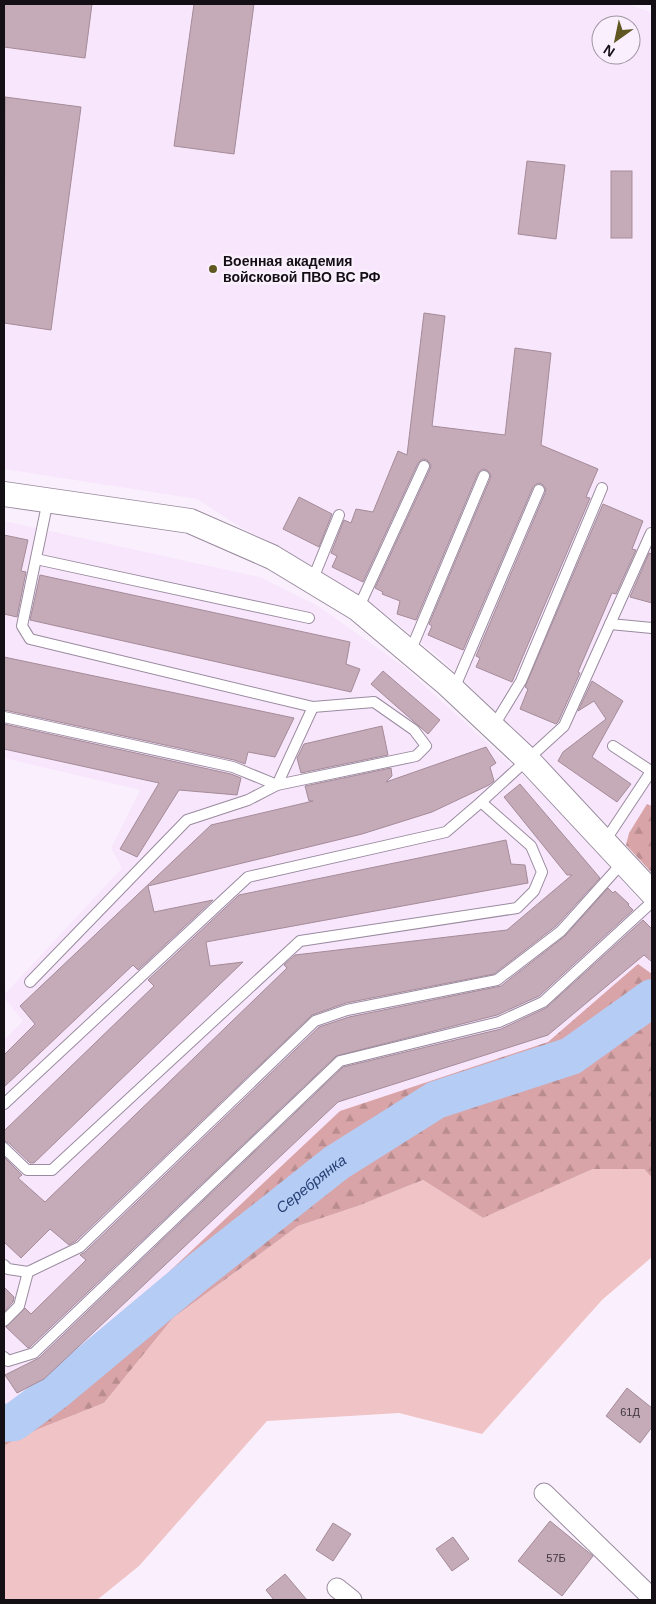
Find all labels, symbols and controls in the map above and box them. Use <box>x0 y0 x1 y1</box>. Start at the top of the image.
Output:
north arrow <box>591 15 641 65</box>
text: N <box>600 41 618 60</box>
place label: Военная академия войсковой ПВО ВС РФ <box>223 253 381 285</box>
marker: Военная академия войсковой ПВО ВС РФ <box>207 263 219 275</box>
water label: Серебрянка <box>272 1151 349 1216</box>
house number: 61Д <box>620 1406 640 1418</box>
house number: 57Б <box>546 1552 566 1564</box>

